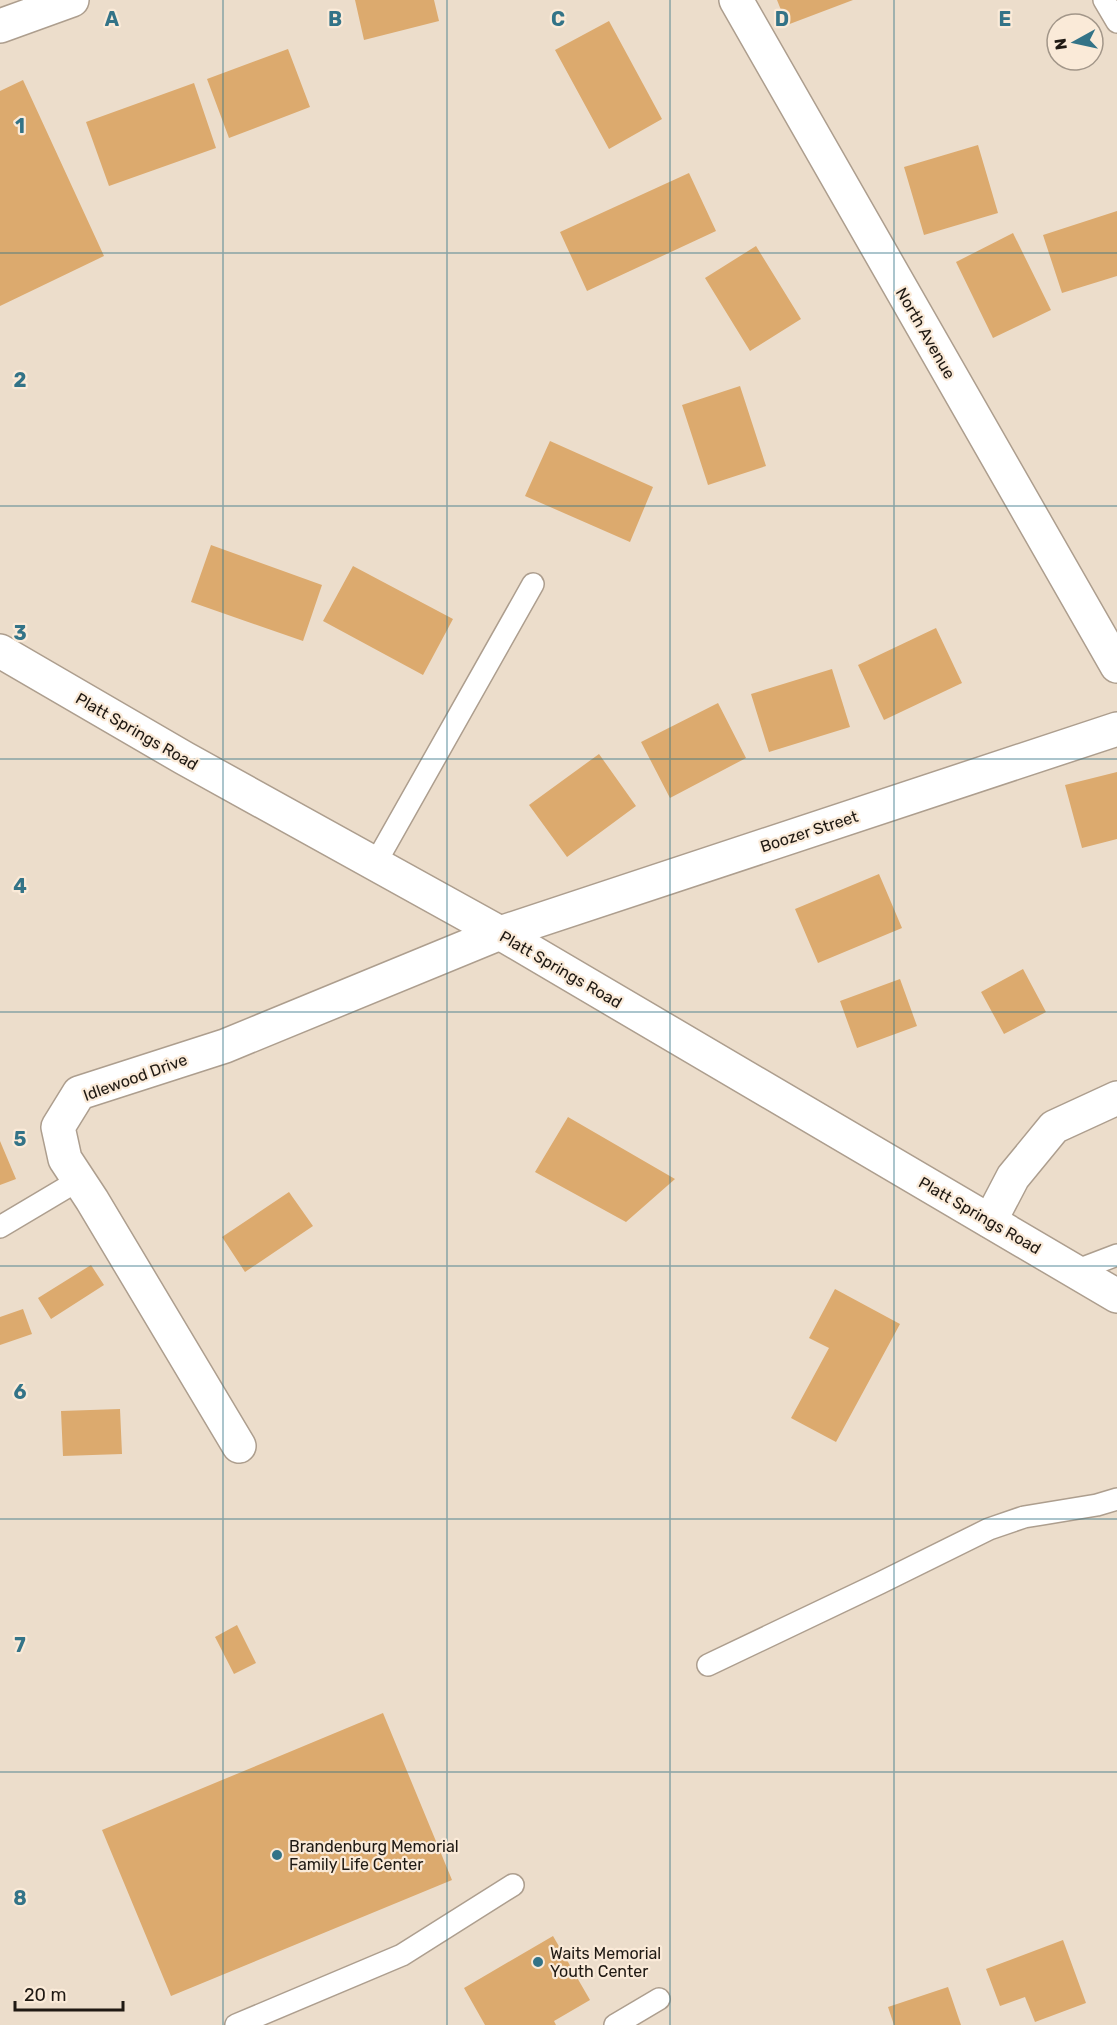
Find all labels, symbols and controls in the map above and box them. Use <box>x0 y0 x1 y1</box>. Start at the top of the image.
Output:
text: A <box>105 7 120 31</box>
text: B <box>328 7 342 31</box>
text: C <box>551 7 565 31</box>
text: D <box>775 7 789 31</box>
text: E <box>999 7 1011 31</box>
north arrow <box>1045 12 1105 72</box>
text: N <box>1050 37 1071 51</box>
text: 1 <box>15 114 25 138</box>
street label: North Avenue <box>892 284 959 382</box>
text: 2 <box>14 368 27 392</box>
text: 3 <box>13 621 27 645</box>
street label: Platt Springs Road <box>72 689 201 774</box>
street label: Boozer Street <box>758 807 861 856</box>
text: 4 <box>13 874 27 898</box>
street label: Platt Springs Road <box>496 927 625 1012</box>
street label: Idlewood Drive <box>81 1050 190 1105</box>
text: 5 <box>14 1127 27 1151</box>
street label: Platt Springs Road <box>915 1173 1044 1258</box>
text: 6 <box>13 1380 27 1404</box>
text: 7 <box>14 1633 26 1657</box>
place label: Brandenburg Memorial Family Life Center <box>289 1837 459 1874</box>
marker: Brandenburg Memorial Family Life Center <box>270 1848 284 1862</box>
text: 8 <box>13 1886 27 1910</box>
place label: Waits Memorial Youth Center <box>550 1944 661 1981</box>
marker: Waits Memorial Youth Center <box>531 1955 545 1969</box>
scale bar <box>15 1974 123 2012</box>
text: 20 m <box>24 1984 66 2006</box>

